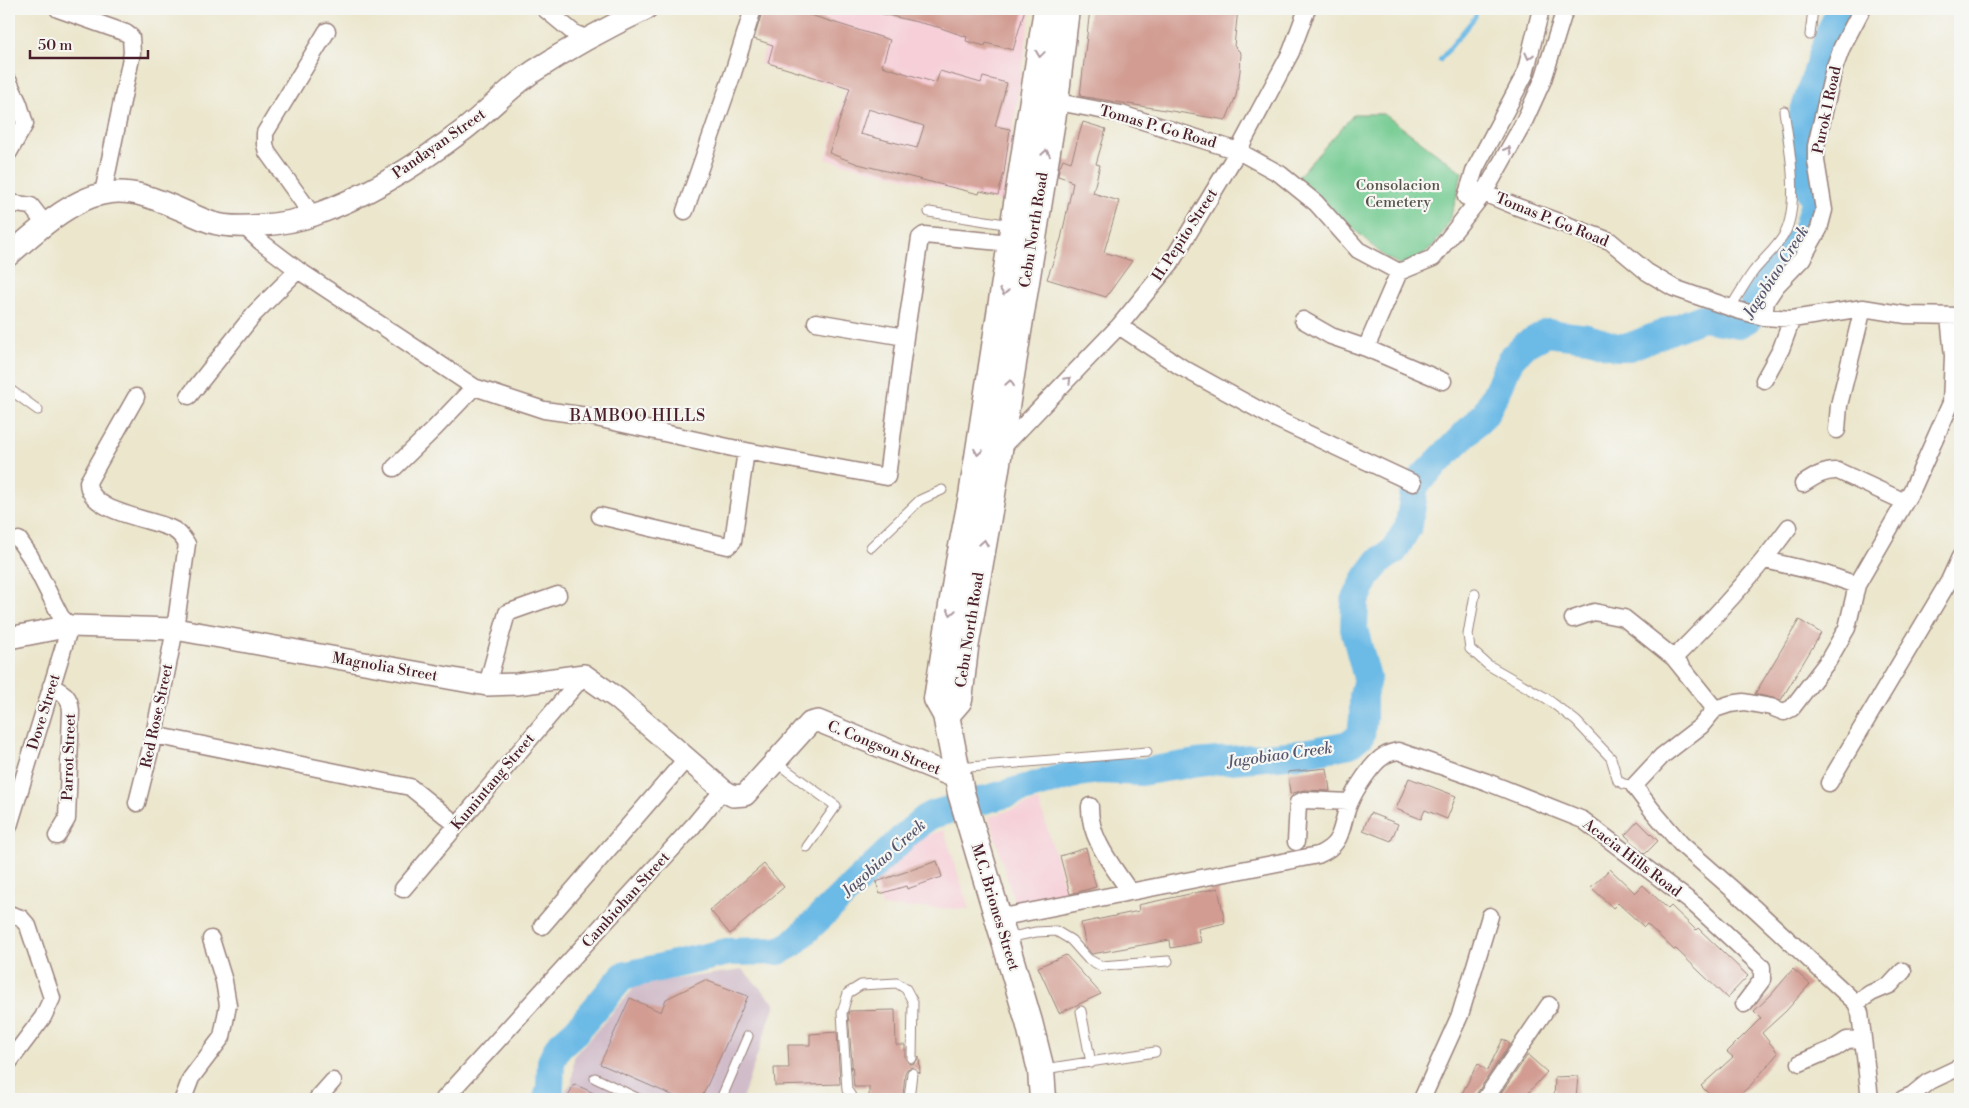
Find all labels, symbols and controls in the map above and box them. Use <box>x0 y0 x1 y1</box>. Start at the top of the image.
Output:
scale bar <box>30 28 148 60</box>
text: 50 m <box>38 36 72 55</box>
one-way arrow <box>1036 49 1046 58</box>
one-way arrow <box>1524 51 1535 60</box>
street label: Purok 1 Road <box>1808 64 1846 155</box>
street label: Tomas P. Go Road <box>1097 101 1219 153</box>
street label: Pandayan Street <box>389 104 490 183</box>
one-way arrow <box>1501 147 1511 156</box>
one-way arrow <box>1041 149 1051 157</box>
street label: Cebu North Road <box>1015 170 1053 289</box>
park label: Consolacion Cemetery <box>1356 176 1440 212</box>
street label: H. Pepito Street <box>1148 185 1222 285</box>
street label: Tomas P. Go Road <box>1493 189 1612 252</box>
water label: Jagobiao Creek <box>1738 222 1813 323</box>
one-way arrow <box>999 287 1009 296</box>
one-way arrow <box>1062 377 1071 386</box>
one-way arrow <box>1004 378 1015 386</box>
district label: BAMBOO HILLS <box>569 406 706 426</box>
one-way arrow <box>974 448 984 456</box>
one-way arrow <box>978 538 988 547</box>
street label: Cebu North Road <box>951 570 989 689</box>
one-way arrow <box>946 608 956 617</box>
street label: Magnolia Street <box>331 648 440 686</box>
street label: Red Rose Street <box>137 661 177 770</box>
street label: Dove Street <box>23 671 65 752</box>
street label: Parrot Street <box>58 712 80 801</box>
street label: C. Congson Street <box>825 717 944 780</box>
street label: Kumintang Street <box>447 729 539 834</box>
water label: Jagobiao Creek <box>1224 738 1334 773</box>
street label: Acacia Hills Road <box>1578 814 1685 902</box>
water label: Jagobiao Creek <box>837 815 930 902</box>
street label: M.C. Briones Street <box>967 841 1024 973</box>
street label: Cambiohan Street <box>578 848 674 952</box>

